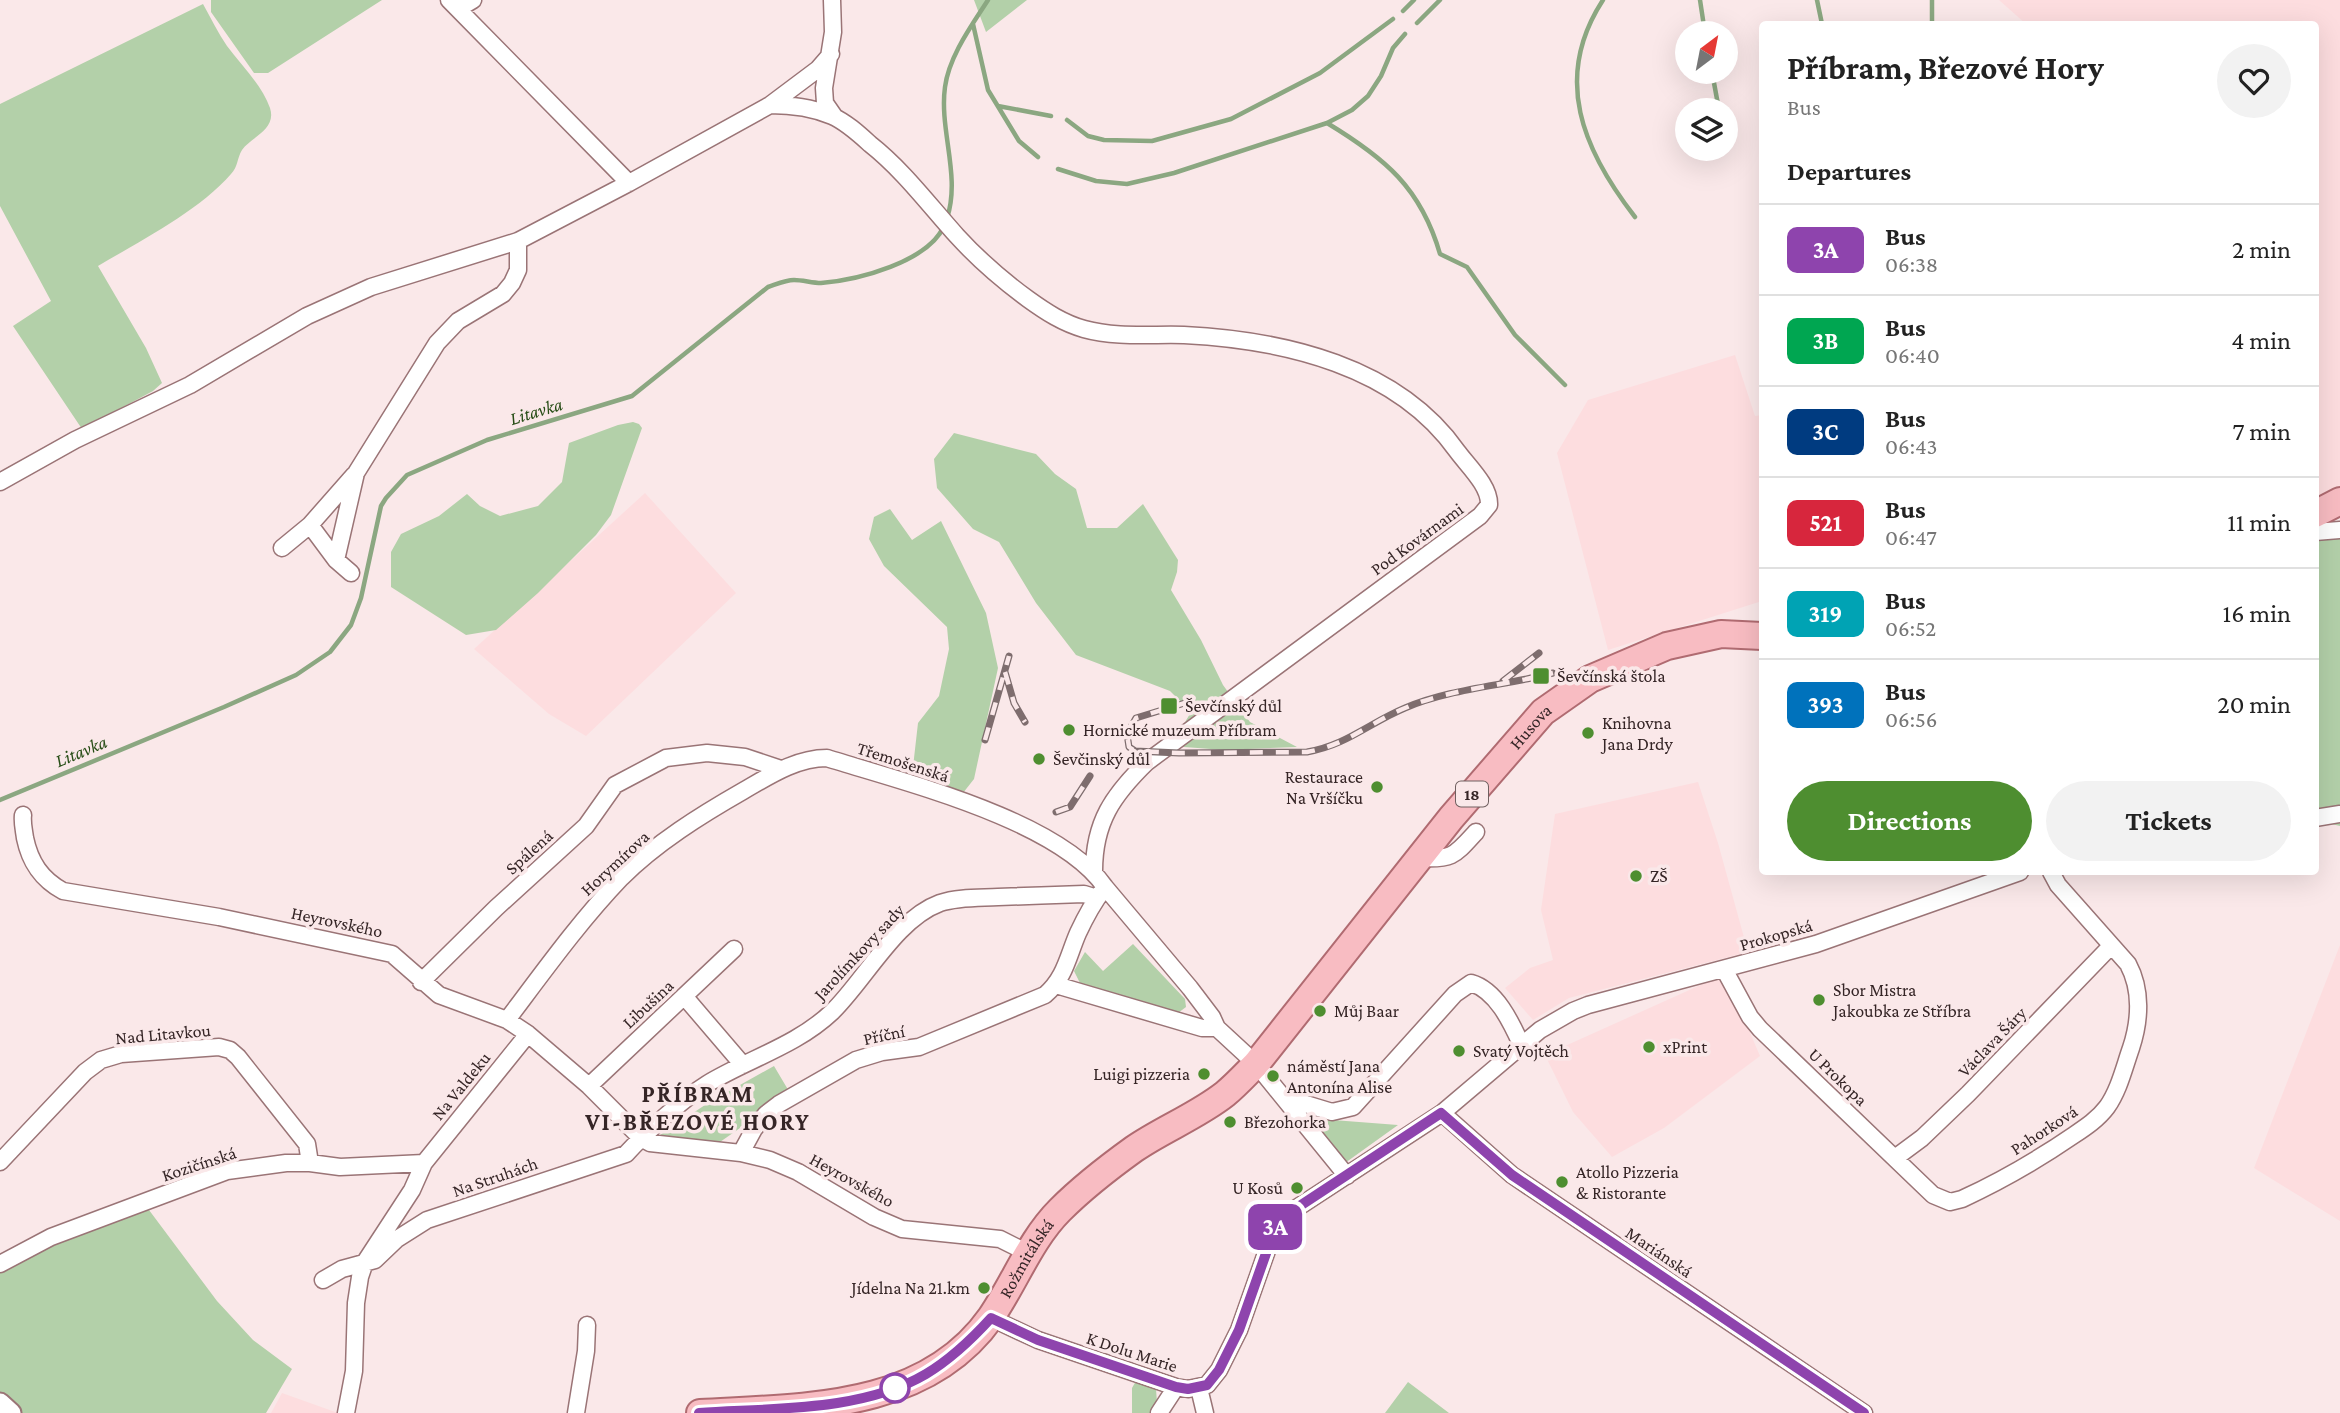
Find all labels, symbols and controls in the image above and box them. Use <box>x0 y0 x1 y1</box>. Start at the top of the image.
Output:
north arrow <box>1675 21 1738 84</box>
map controls <box>1675 21 1738 161</box>
button: heart <box>2217 44 2291 118</box>
text: Příbram, Březové Hory <box>1787 49 2104 86</box>
text: Bus <box>1787 94 1821 120</box>
button: layers <box>1675 98 1738 161</box>
text: Departures <box>1787 157 1911 186</box>
text: Bus <box>1885 222 1926 251</box>
text: 2 min <box>2232 235 2291 264</box>
text: 3A <box>1813 236 1838 263</box>
text: 06:38 <box>1885 251 1938 277</box>
text: Bus <box>1885 313 1926 342</box>
text: 4 min <box>2231 326 2291 355</box>
text: 3B <box>1813 327 1838 354</box>
text: 06:40 <box>1885 342 1940 368</box>
water label: Litavka <box>507 393 565 429</box>
text: Bus <box>1885 404 1926 433</box>
text: 7 min <box>2232 417 2291 446</box>
text: 3C <box>1812 418 1839 445</box>
text: 06:43 <box>1885 433 1937 459</box>
text: Bus <box>1885 495 1926 524</box>
street label: Pod Kovárnami <box>1367 499 1467 579</box>
text: 11 min <box>2227 508 2291 537</box>
text: 521 <box>1809 509 1842 536</box>
text: 06:47 <box>1885 524 1937 550</box>
text: Bus <box>1885 586 1926 615</box>
text: 16 min <box>2223 599 2291 628</box>
text: 319 <box>1809 600 1842 627</box>
text: 06:52 <box>1885 615 1936 641</box>
marker: Ševčínská štola <box>1531 666 1551 686</box>
place label: Ševčínská štola <box>1557 666 1665 686</box>
text: Bus <box>1885 677 1926 706</box>
text: 20 min <box>2217 690 2291 719</box>
text: 393 <box>1807 691 1844 718</box>
marker: Ševčínský důl <box>1159 696 1179 716</box>
place label: Ševčínský důl <box>1185 696 1282 716</box>
street label: Husova <box>1505 699 1555 753</box>
text: 06:56 <box>1885 706 1937 732</box>
place label: Knihovna Jana Drdy <box>1600 713 1674 754</box>
place label: Hornické muzeum Příbram <box>1083 720 1277 740</box>
marker: Hornické muzeum Příbram <box>1061 722 1077 738</box>
marker: Knihovna Jana Drdy <box>1580 725 1596 741</box>
water label: Litavka <box>52 731 110 771</box>
street label: Třemošenská <box>854 738 952 786</box>
place label: Ševčinský důl <box>1053 749 1150 769</box>
marker: Ševčinský důl <box>1031 751 1047 767</box>
place label: Restaurace Na Vršíčku <box>1285 767 1363 808</box>
marker: Restaurace Na Vršíčku <box>1369 779 1385 795</box>
button: Directions <box>1787 781 2032 861</box>
button: Tickets <box>2046 781 2291 861</box>
road number: 18 <box>1456 782 1488 806</box>
street label: Spálená <box>501 826 557 878</box>
street label: Horymírova <box>577 826 653 900</box>
place label: ZŠ <box>1650 866 1668 886</box>
marker: ZŠ <box>1628 868 1644 884</box>
street label: Jarolímkovy sady <box>808 900 909 1005</box>
street label: Heyrovského <box>289 903 385 941</box>
street label: Prokopská <box>1737 915 1815 955</box>
street label: Libušina <box>618 975 678 1033</box>
place label: Sbor Mistra Jakoubka ze Stříbra <box>1831 980 1971 1021</box>
marker: Sbor Mistra Jakoubka ze Stříbra <box>1811 992 1827 1008</box>
place label: Můj Baar <box>1334 1001 1400 1022</box>
street label: Václava Šáry <box>1954 1002 2031 1081</box>
marker: Můj Baar <box>1312 1003 1328 1019</box>
street label: Nad Litavkou <box>114 1020 212 1048</box>
street label: Příční <box>861 1021 908 1049</box>
place label: xPrint <box>1663 1037 1708 1057</box>
marker: xPrint <box>1641 1039 1657 1055</box>
place label: Svatý Vojtěch <box>1473 1041 1569 1062</box>
marker: Svatý Vojtěch <box>1451 1043 1467 1059</box>
street label: U Prokopa <box>1804 1044 1872 1110</box>
street label: Na Valdeku <box>428 1048 495 1124</box>
place label: náměstí Jana Antonína Alise <box>1287 1056 1392 1097</box>
place label: Luigi pizzeria <box>1093 1064 1190 1084</box>
marker: Luigi pizzeria <box>1196 1066 1212 1082</box>
marker: náměstí Jana Antonína Alise <box>1265 1068 1281 1084</box>
district label: PŘÍBRAM VI-BŘEZOVÉ HORY <box>584 1080 811 1135</box>
street label: Pahorková <box>2007 1101 2081 1159</box>
place label: Březohorka <box>1244 1112 1326 1132</box>
marker: Březohorka <box>1222 1114 1238 1130</box>
street label: Kozičínská <box>159 1143 239 1185</box>
street label: Heyrovského <box>806 1149 898 1211</box>
street label: Na Struhách <box>450 1153 541 1201</box>
place label: Atollo Pizzeria & Ristorante <box>1576 1162 1679 1203</box>
marker: Atollo Pizzeria & Ristorante <box>1554 1174 1570 1190</box>
place label: U Kosů <box>1232 1178 1283 1198</box>
marker: U Kosů <box>1289 1180 1305 1196</box>
line badge: 3A <box>1244 1204 1306 1250</box>
text: 3A <box>1262 1213 1288 1240</box>
street label: Rožmitálská <box>995 1215 1058 1301</box>
street label: Mariánská <box>1622 1222 1696 1282</box>
place label: Jídelna Na 21.km <box>849 1278 971 1298</box>
marker: Jídelna Na 21.km <box>976 1280 992 1296</box>
street label: K Dolu Marie <box>1084 1328 1180 1376</box>
unlabelled marker <box>880 1373 910 1403</box>

